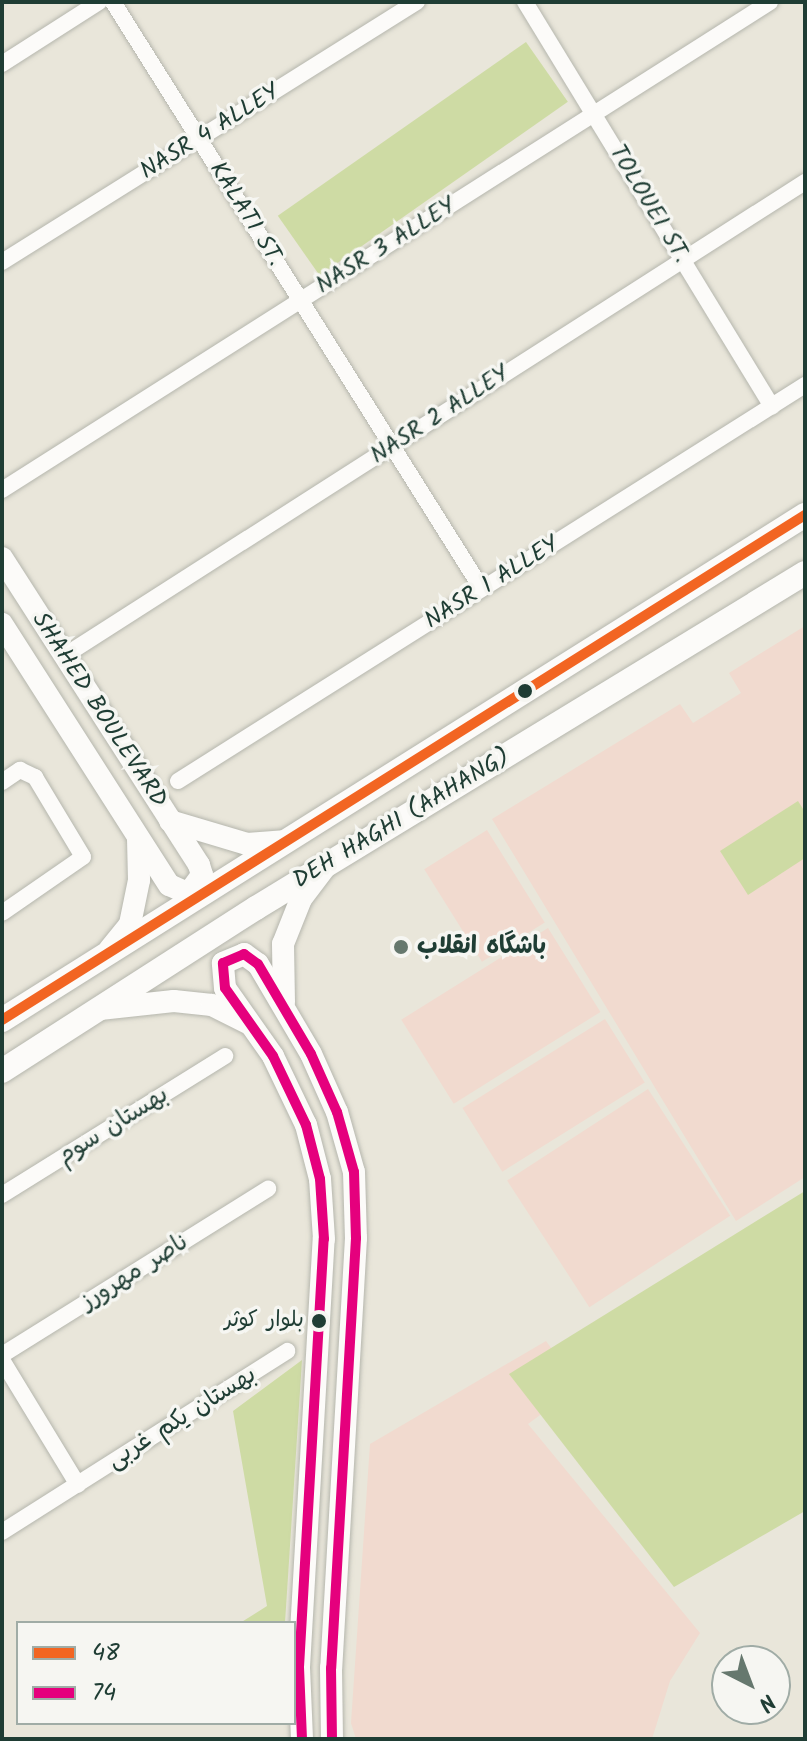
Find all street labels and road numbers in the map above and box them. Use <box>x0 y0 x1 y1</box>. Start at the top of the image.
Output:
street label: NASR 4 ALLEY <box>135 78 285 186</box>
street label: TOLOUEI ST. <box>603 140 695 268</box>
street label: KALATI ST. <box>203 156 289 272</box>
street label: NASR 3 ALLEY <box>311 192 461 300</box>
street label: NASR 2 ALLEY <box>365 360 515 470</box>
street label: NASR 1 ALLEY <box>419 530 565 636</box>
street label: SHAHED BOULEVARD <box>25 607 173 813</box>
street label: DEH HAGHI (AAHANG) <box>288 743 516 895</box>
street label: بهستان سوم <box>52 1081 174 1171</box>
street label: ناصر مهرورز <box>76 1227 194 1317</box>
street label: بهستان یکم غربی <box>102 1361 262 1475</box>

